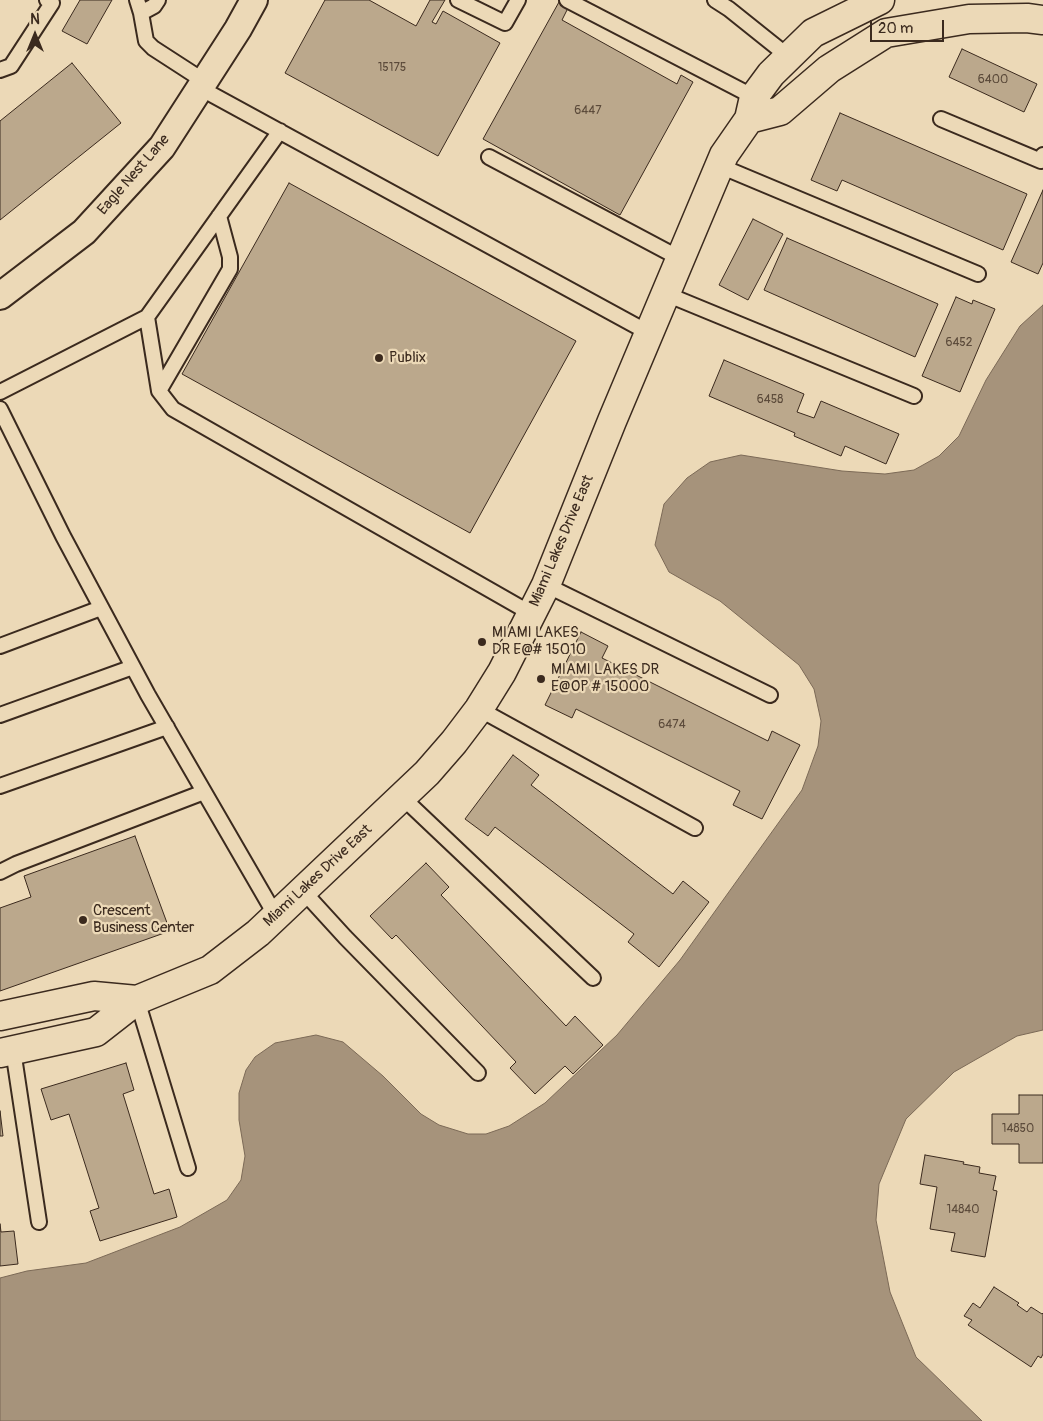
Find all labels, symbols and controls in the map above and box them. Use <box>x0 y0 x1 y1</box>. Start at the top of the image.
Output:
north arrow <box>10 10 60 60</box>
scale bar <box>873 10 947 42</box>
text: N <box>30 11 40 28</box>
text: 20 m <box>878 19 913 38</box>
house number: 15175 <box>378 61 406 75</box>
house number: 6400 <box>978 73 1008 87</box>
house number: 6447 <box>574 104 602 118</box>
street label: Eagle Nest Lane <box>94 131 174 219</box>
house number: 6452 <box>945 336 973 350</box>
place label: Publix <box>389 349 426 367</box>
marker: Publix <box>373 352 385 364</box>
house number: 6458 <box>757 393 783 407</box>
street label: Miami Lakes Drive East <box>526 472 598 610</box>
place label: MIAMI LAKES DR E@# 15010 <box>492 624 586 659</box>
marker: MIAMI LAKES DR E@# 15010 <box>476 636 488 648</box>
place label: MIAMI LAKES DR E@OP # 15000 <box>551 661 659 696</box>
marker: MIAMI LAKES DR E@OP # 15000 <box>535 673 547 685</box>
house number: 6474 <box>658 718 686 732</box>
street label: Miami Lakes Drive East <box>260 821 376 931</box>
place label: Crescent Business Center <box>93 902 194 937</box>
marker: Crescent Business Center <box>77 914 89 926</box>
house number: 14850 <box>1002 1122 1034 1136</box>
house number: 14840 <box>947 1203 979 1217</box>

